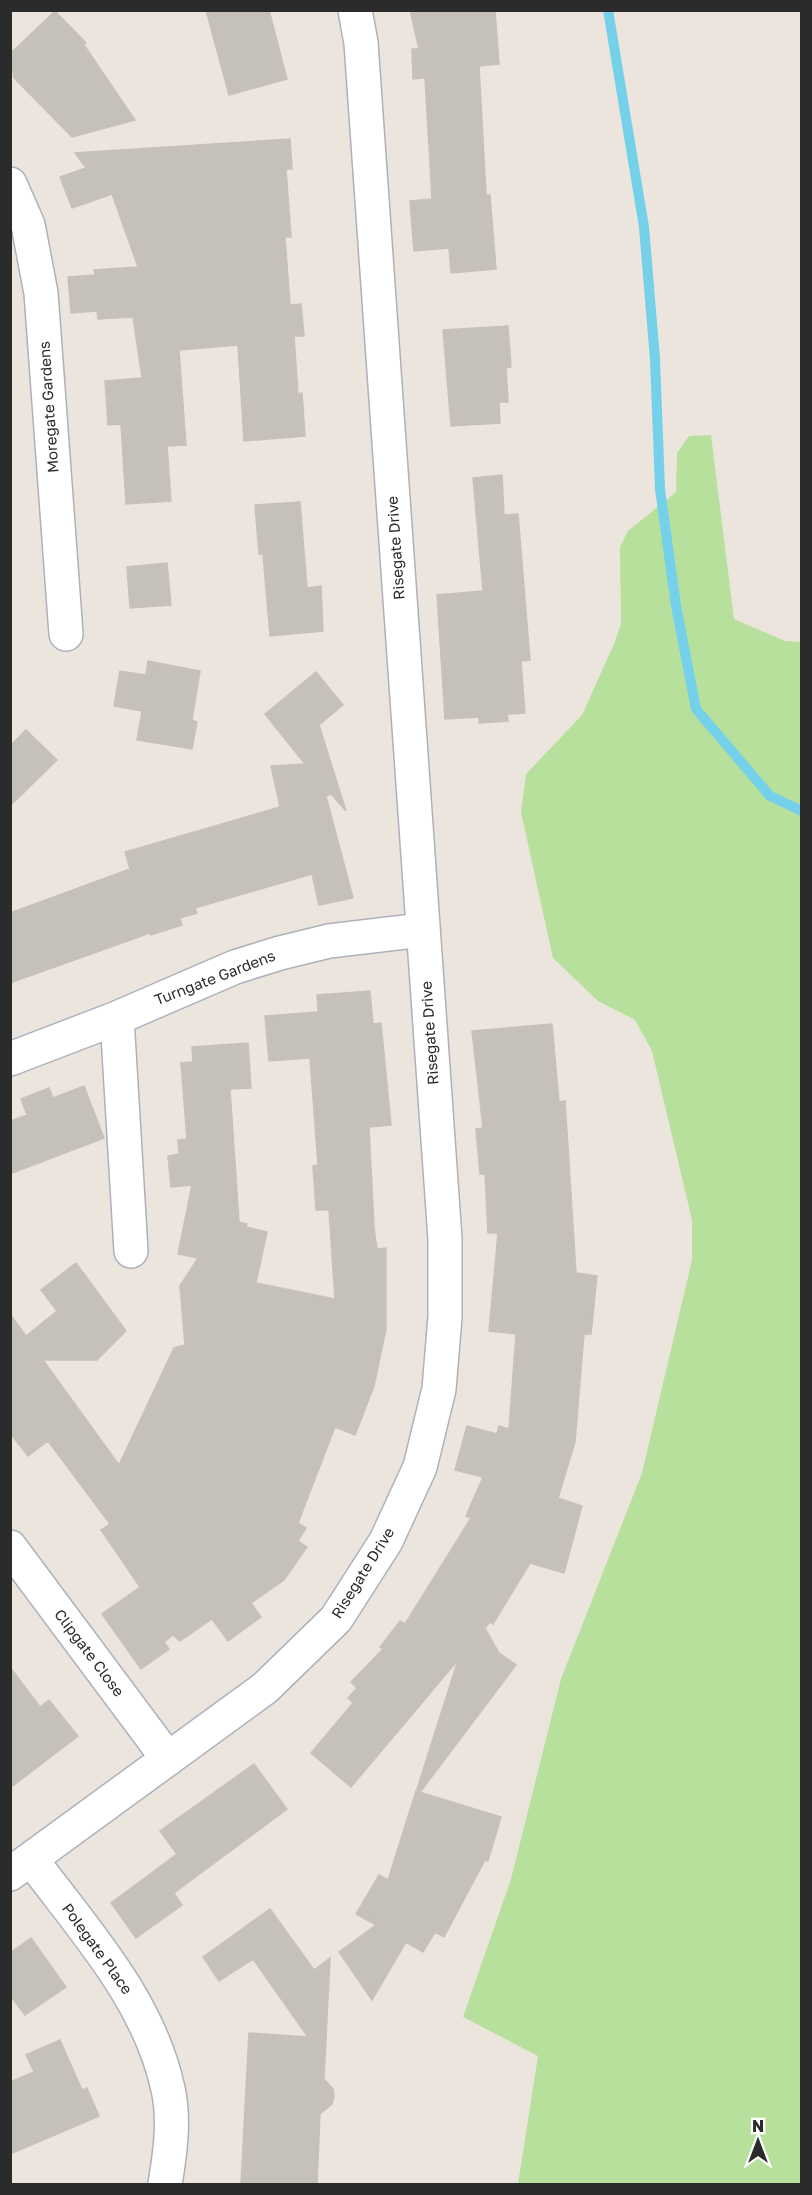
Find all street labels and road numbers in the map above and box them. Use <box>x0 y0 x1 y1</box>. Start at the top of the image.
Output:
street label: Moregate Gardens <box>34 340 62 474</box>
street label: Risegate Drive <box>382 495 408 601</box>
street label: Turngate Gardens <box>152 946 278 1008</box>
street label: Risegate Drive <box>416 980 442 1086</box>
street label: Risegate Drive <box>327 1523 398 1621</box>
street label: Clipgate Close <box>51 1605 129 1700</box>
street label: Polegate Place <box>59 1899 137 1998</box>

